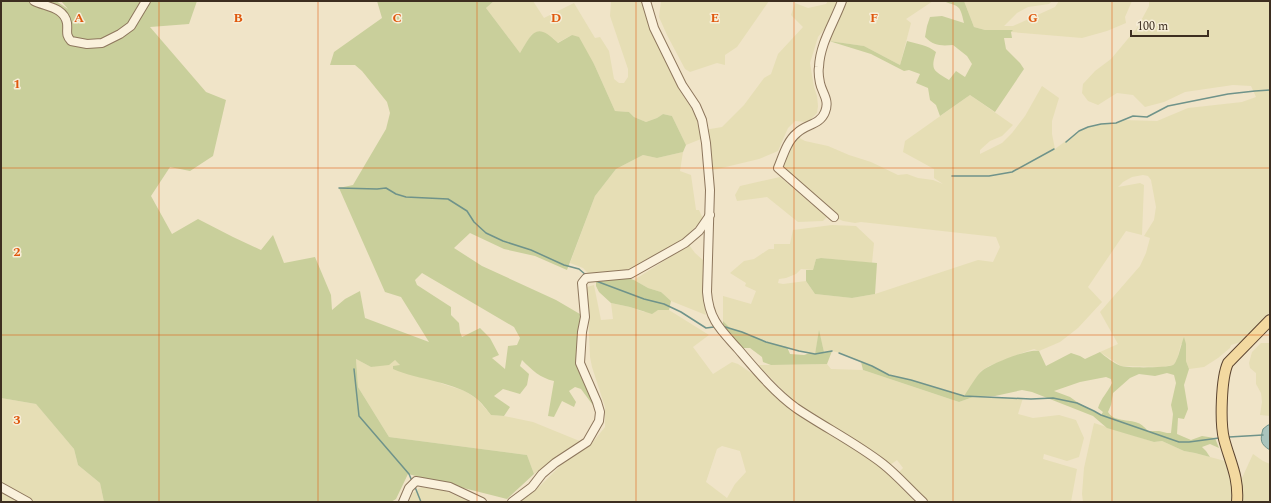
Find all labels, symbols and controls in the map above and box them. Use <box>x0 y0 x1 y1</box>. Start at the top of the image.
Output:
text: A <box>74 8 84 28</box>
text: B <box>233 8 243 28</box>
text: C <box>392 8 402 28</box>
text: D <box>551 8 561 28</box>
text: E <box>711 8 720 28</box>
text: F <box>870 8 878 28</box>
text: G <box>1028 8 1038 28</box>
scale bar <box>1131 12 1208 38</box>
text: 100 m <box>1137 17 1168 36</box>
text: 1 <box>13 74 21 94</box>
text: 2 <box>13 242 21 262</box>
text: 3 <box>13 410 21 430</box>

